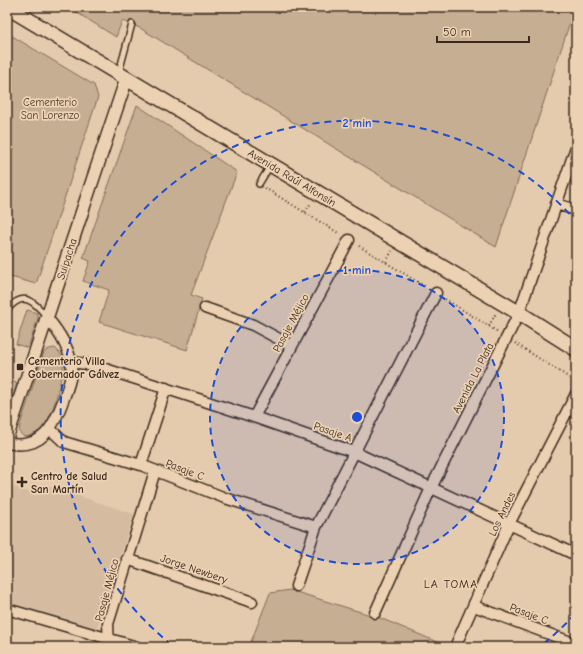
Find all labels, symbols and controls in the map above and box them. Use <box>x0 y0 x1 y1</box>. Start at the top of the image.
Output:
scale bar <box>437 18 529 44</box>
text: 50 m <box>443 25 471 39</box>
park label: Cementerio San Lorenzo <box>21 96 80 122</box>
text: 2 min <box>342 116 372 130</box>
street label: Avenida Raúl Alfonsín <box>246 147 338 209</box>
street label: Suipacha <box>54 237 80 281</box>
text: 1 min <box>343 263 371 277</box>
street label: Pasaje Méjico <box>270 291 312 354</box>
street label: Avenida La Plata <box>450 341 496 415</box>
place label: Cementerio Villa Gobernador Gálvez <box>28 355 119 381</box>
marker: Cementerio Villa Gobernador Gálvez <box>15 362 25 372</box>
centre of rings <box>350 410 364 424</box>
street label: Pasaje A <box>312 419 354 445</box>
street label: Pasaje C <box>164 457 206 483</box>
place label: Centro de Salud San Martín <box>31 470 107 496</box>
marker: Centro de Salud San Martín <box>16 476 28 488</box>
street label: Los Andes <box>486 489 518 538</box>
street label: Jorge Newbery <box>159 551 229 587</box>
street label: Pasaje Méjico <box>92 557 122 623</box>
district label: LA TOMA <box>424 577 478 591</box>
street label: Pasaje C <box>508 601 550 627</box>

